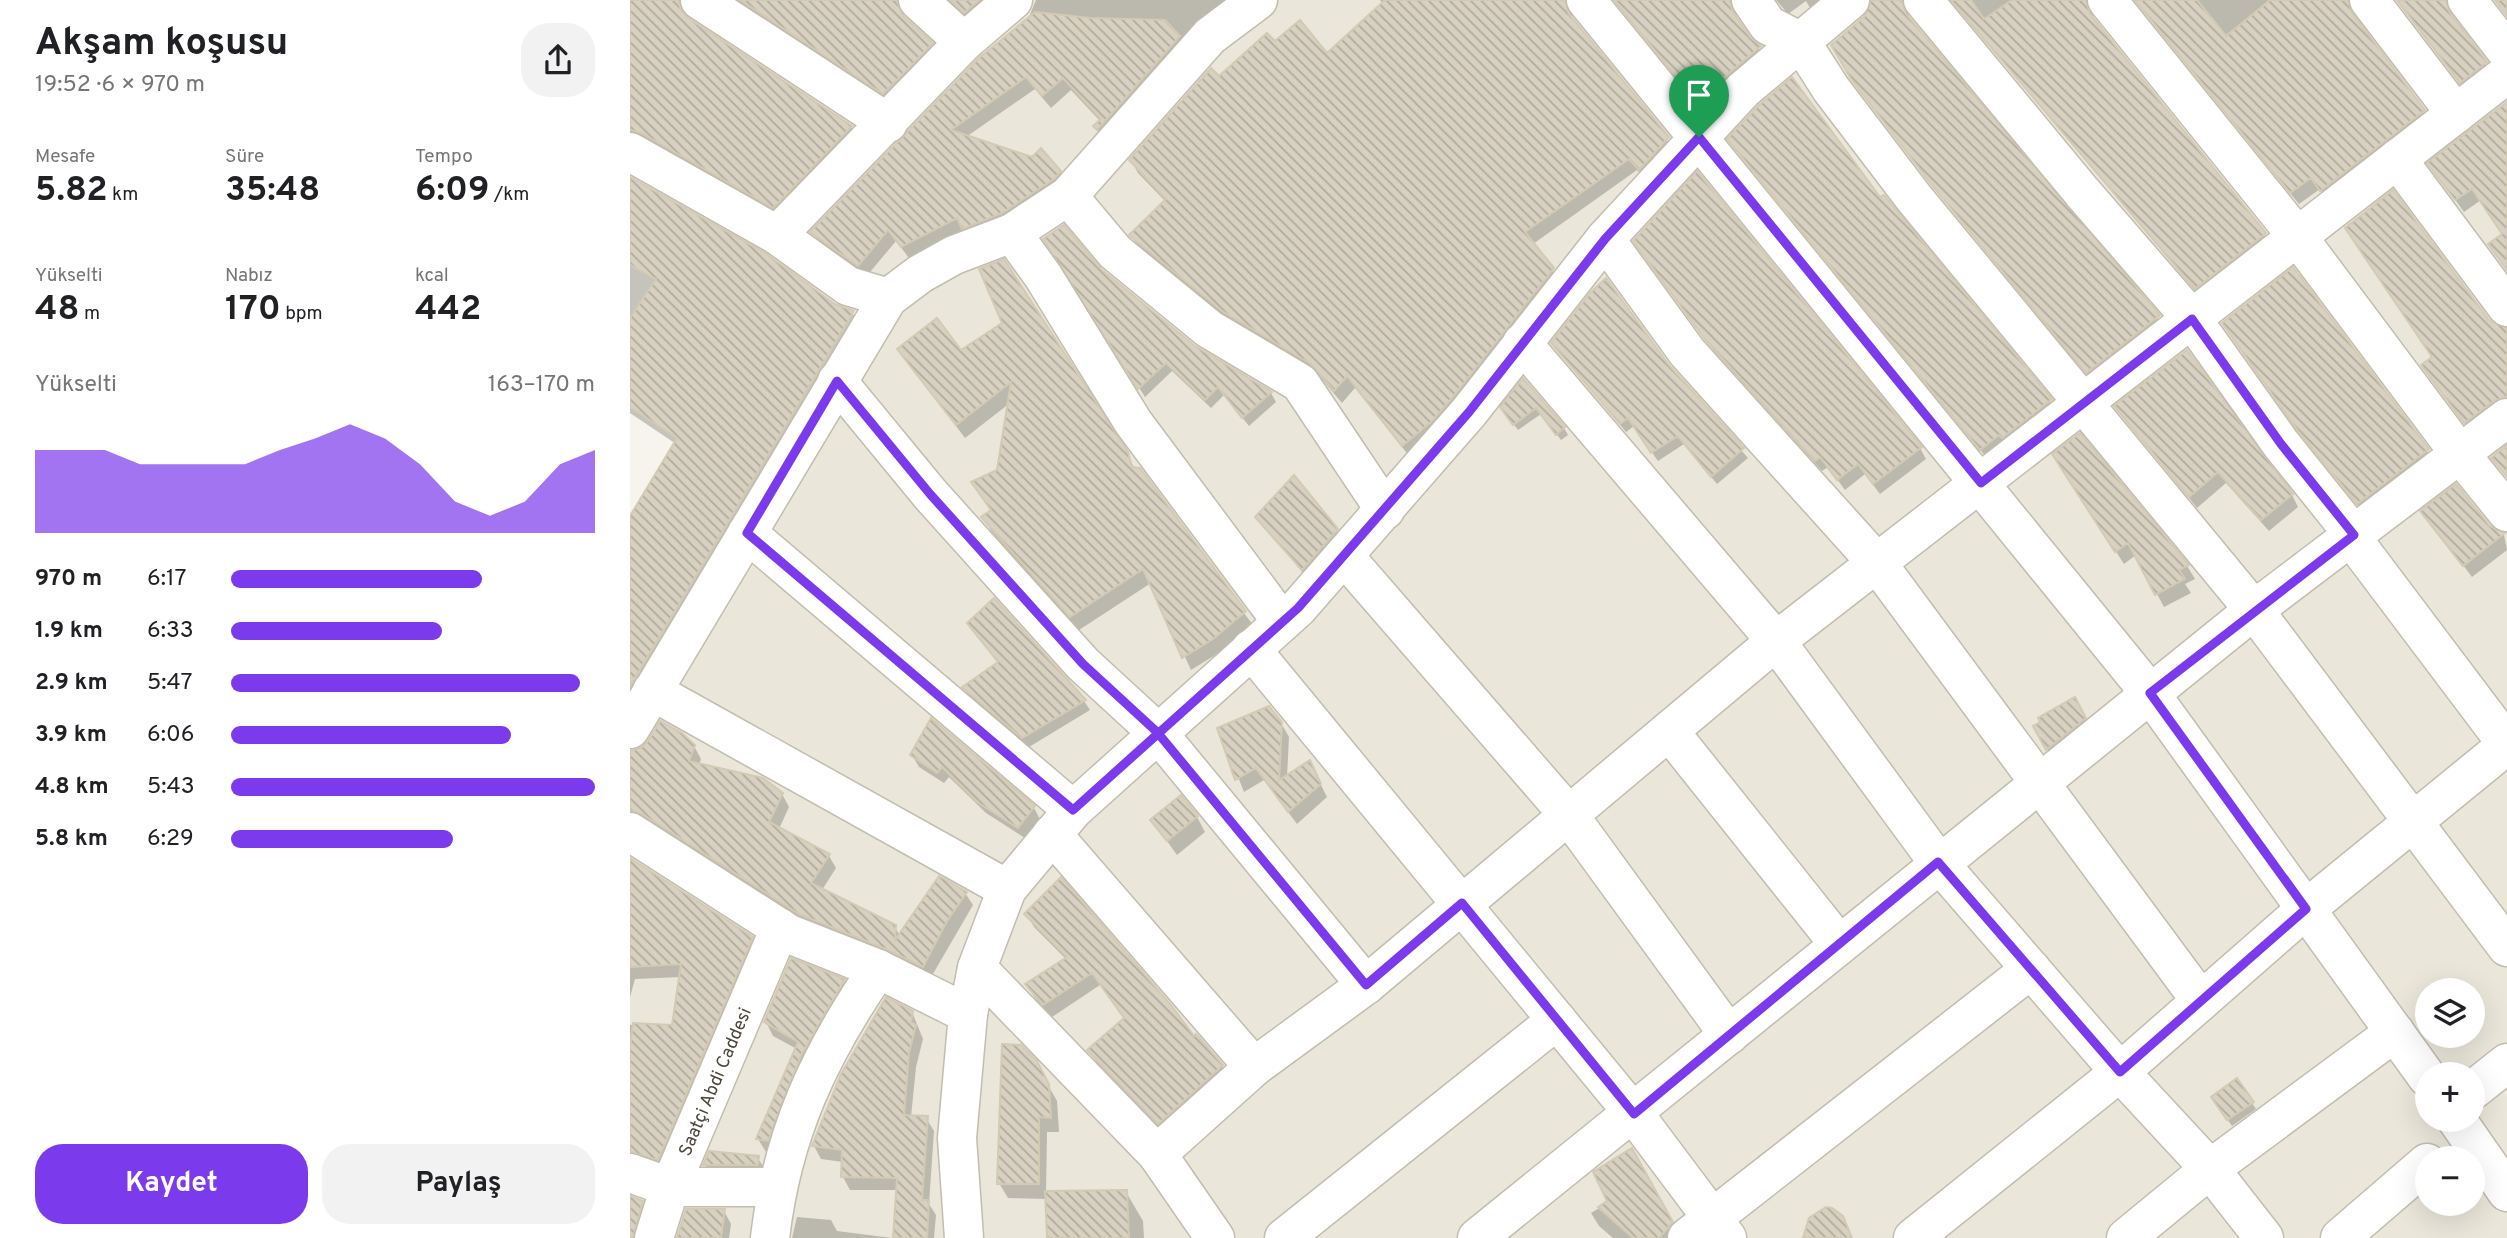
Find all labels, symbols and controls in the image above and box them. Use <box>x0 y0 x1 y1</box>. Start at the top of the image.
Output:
text: Akşam koşusu <box>35 20 288 69</box>
button: share <box>521 23 595 97</box>
pin <box>1669 65 1729 137</box>
text: 19:52 · 6 × 970 m <box>35 71 205 100</box>
icon: arrive <box>1680 76 1718 114</box>
text: Mesafe <box>35 145 95 169</box>
text: Süre <box>225 145 264 169</box>
text: Tempo <box>415 145 473 169</box>
text: 5.82 <box>35 169 108 213</box>
text: 35:48 <box>225 169 320 213</box>
text: 6:09 <box>415 169 490 213</box>
text: km <box>108 183 138 207</box>
text: /km <box>490 183 529 207</box>
text: Yükselti <box>35 264 103 288</box>
text: Nabız <box>225 264 273 288</box>
text: kcal <box>415 264 449 288</box>
text: 48 <box>35 288 80 332</box>
text: 170 <box>225 288 281 332</box>
text: 442 <box>415 288 481 332</box>
text: m <box>80 302 100 326</box>
text: bpm <box>281 302 323 326</box>
text: Yükselti <box>35 371 117 400</box>
text: 163–170 m <box>488 371 595 400</box>
text: 970 m <box>35 565 102 594</box>
text: 6:17 <box>147 565 186 594</box>
text: 1.9 km <box>35 617 103 646</box>
text: 6:33 <box>147 617 194 646</box>
text: 2.9 km <box>35 669 108 698</box>
text: 5:47 <box>147 669 193 698</box>
text: 3.9 km <box>35 721 107 750</box>
text: 6:06 <box>147 721 194 750</box>
text: 4.8 km <box>35 773 109 802</box>
text: 5:43 <box>147 773 195 802</box>
text: 5.8 km <box>35 825 108 854</box>
text: 6:29 <box>147 825 194 854</box>
map controls <box>2415 978 2485 1216</box>
button: layers <box>2415 978 2485 1048</box>
street label: Saatçi Abdi Caddesi <box>674 1004 758 1160</box>
button: + <box>2415 1062 2485 1132</box>
button: Kaydet <box>35 1144 308 1224</box>
button: Paylaş <box>322 1144 595 1224</box>
button: − <box>2415 1146 2485 1216</box>

